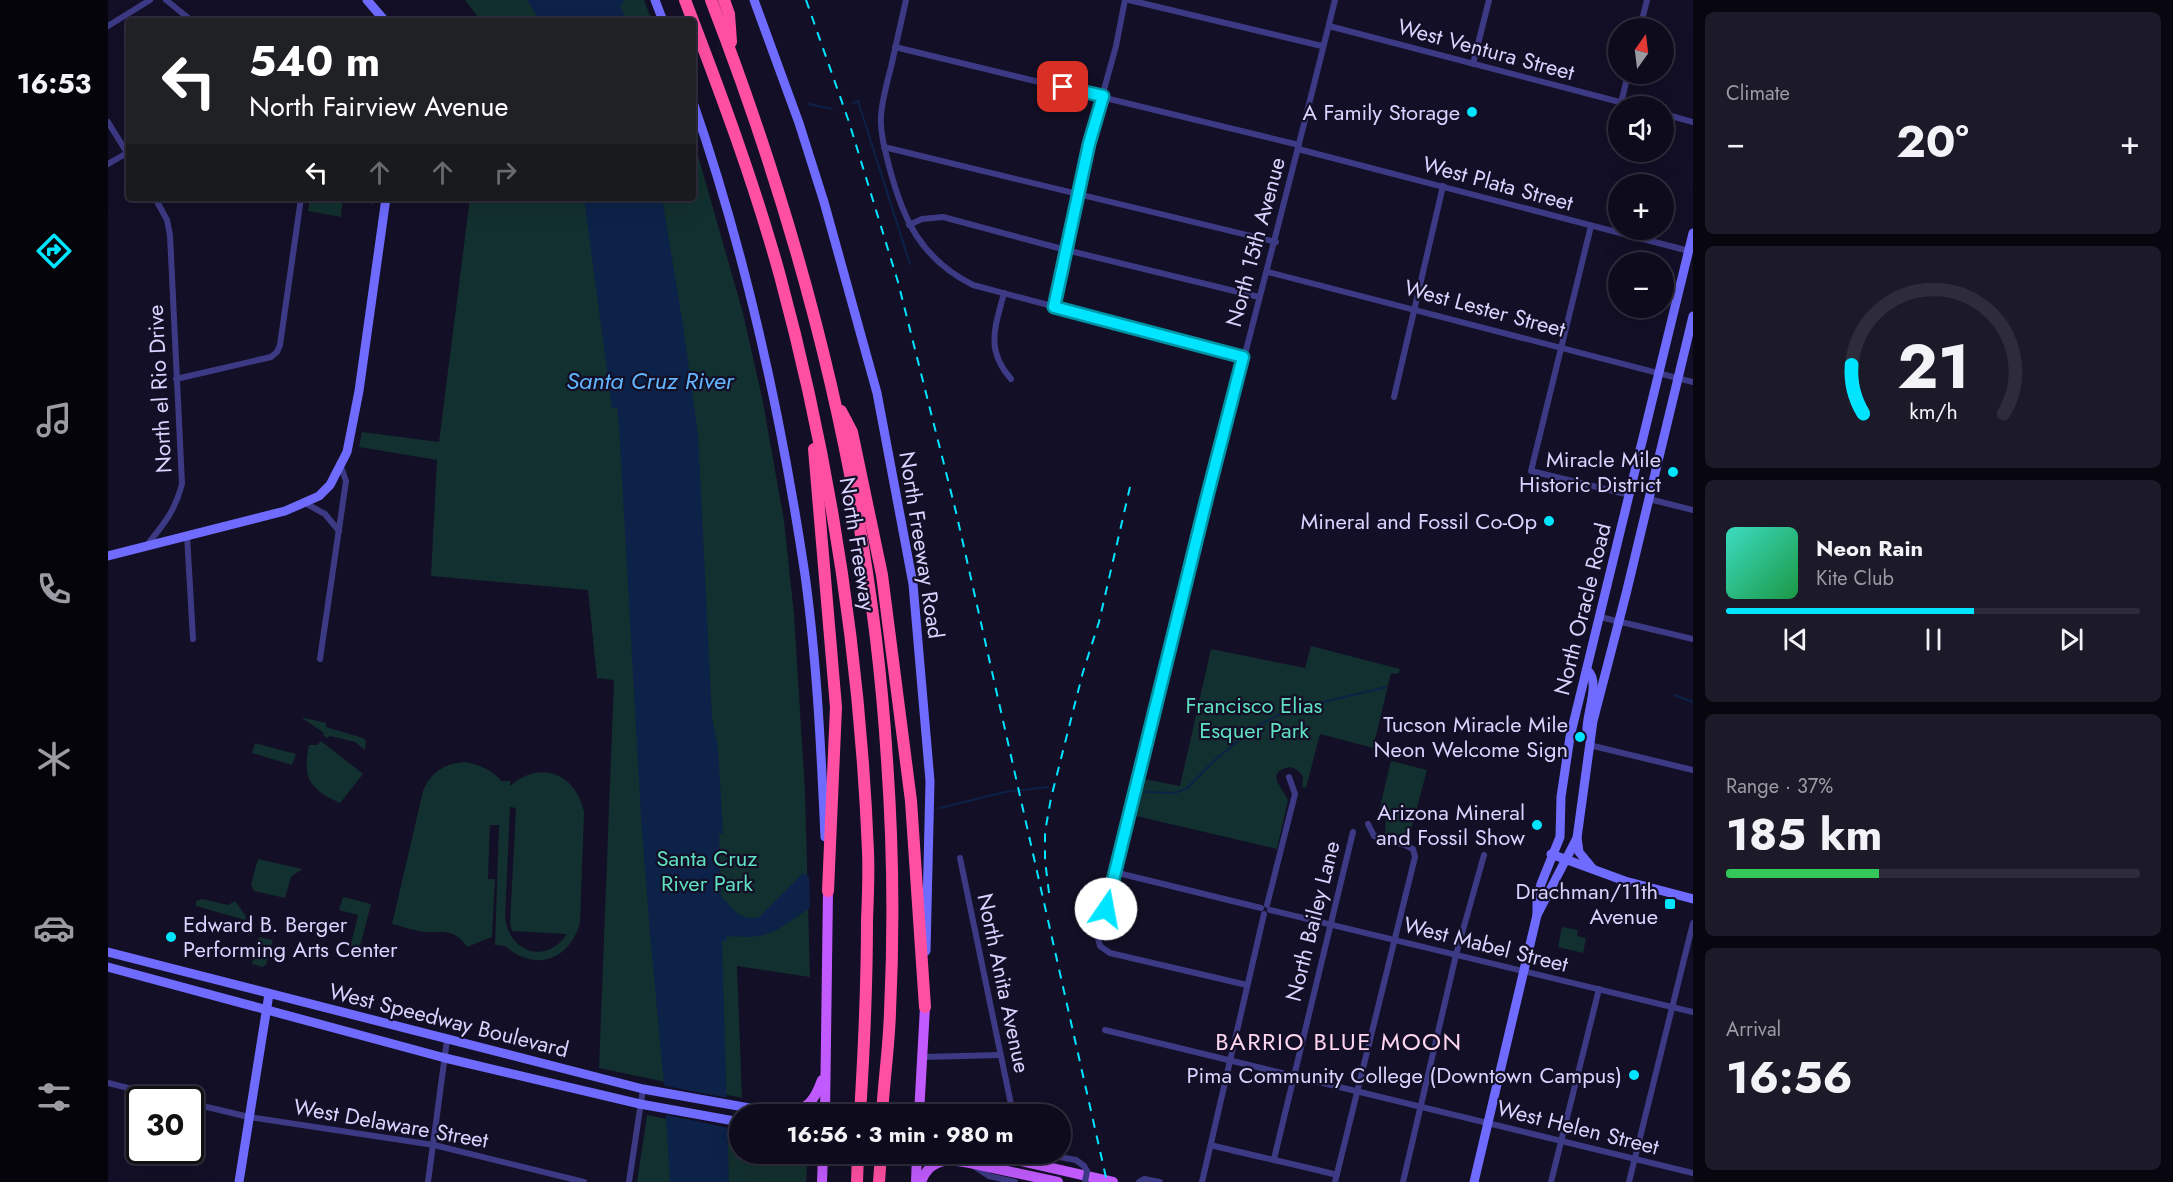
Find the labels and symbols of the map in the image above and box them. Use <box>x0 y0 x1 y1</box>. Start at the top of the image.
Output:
street label: West Ventura Street <box>1394 10 1579 88</box>
north arrow <box>1608 18 1674 84</box>
pin <box>1037 61 1088 112</box>
place label: A Family Storage <box>1302 96 1460 128</box>
marker: A Family Storage <box>1465 105 1479 119</box>
street label: West Plata Street <box>1419 148 1578 219</box>
street label: North 15th Avenue <box>1217 154 1293 330</box>
street label: West Lester Street <box>1401 271 1570 345</box>
street label: North el Rio Drive <box>139 304 179 474</box>
water label: Santa Cruz River <box>566 363 736 398</box>
place label: Miracle Mile Historic District <box>1519 443 1662 500</box>
street label: North Freeway Road <box>891 449 953 641</box>
marker: Miracle Mile Historic District <box>1666 465 1680 479</box>
street label: North Freeway <box>832 475 884 614</box>
place label: Mineral and Fossil Co-Op <box>1300 505 1537 537</box>
marker: Mineral and Fossil Co-Op <box>1542 514 1556 528</box>
street label: North Oracle Road <box>1545 519 1619 699</box>
park label: Francisco Elias Esquer Park <box>1186 689 1323 746</box>
place label: Tucson Miracle Mile Neon Welcome Sign <box>1374 708 1568 765</box>
marker: Tucson Miracle Mile Neon Welcome Sign <box>1573 730 1587 744</box>
place label: Arizona Mineral and Fossil Show <box>1376 796 1525 853</box>
marker: Arizona Mineral and Fossil Show <box>1530 818 1544 832</box>
street label: North Bailey Lane <box>1277 837 1347 1005</box>
park label: Santa Cruz River Park <box>657 842 757 899</box>
place label: Drachman/11th Avenue <box>1516 875 1658 932</box>
position arrow <box>1074 877 1138 941</box>
street label: North Anita Avenue <box>969 890 1039 1076</box>
marker: Drachman/11th Avenue <box>1663 897 1677 911</box>
place label: Edward B. Berger Performing Arts Center <box>183 908 398 965</box>
street label: West Mabel Street <box>1400 908 1572 980</box>
marker: Edward B. Berger Performing Arts Center <box>164 930 178 944</box>
street label: West Speedway Boulevard <box>326 975 572 1065</box>
district label: BARRIO BLUE MOON <box>1215 1024 1463 1059</box>
place label: Pima Community College (Downtown Campus) <box>1186 1059 1622 1091</box>
marker: Pima Community College (Downtown Campus) <box>1627 1068 1641 1082</box>
speed limit sign: 30 <box>126 1086 204 1164</box>
street label: West Delaware Street <box>291 1090 492 1156</box>
street label: West Helen Street <box>1493 1091 1663 1163</box>

